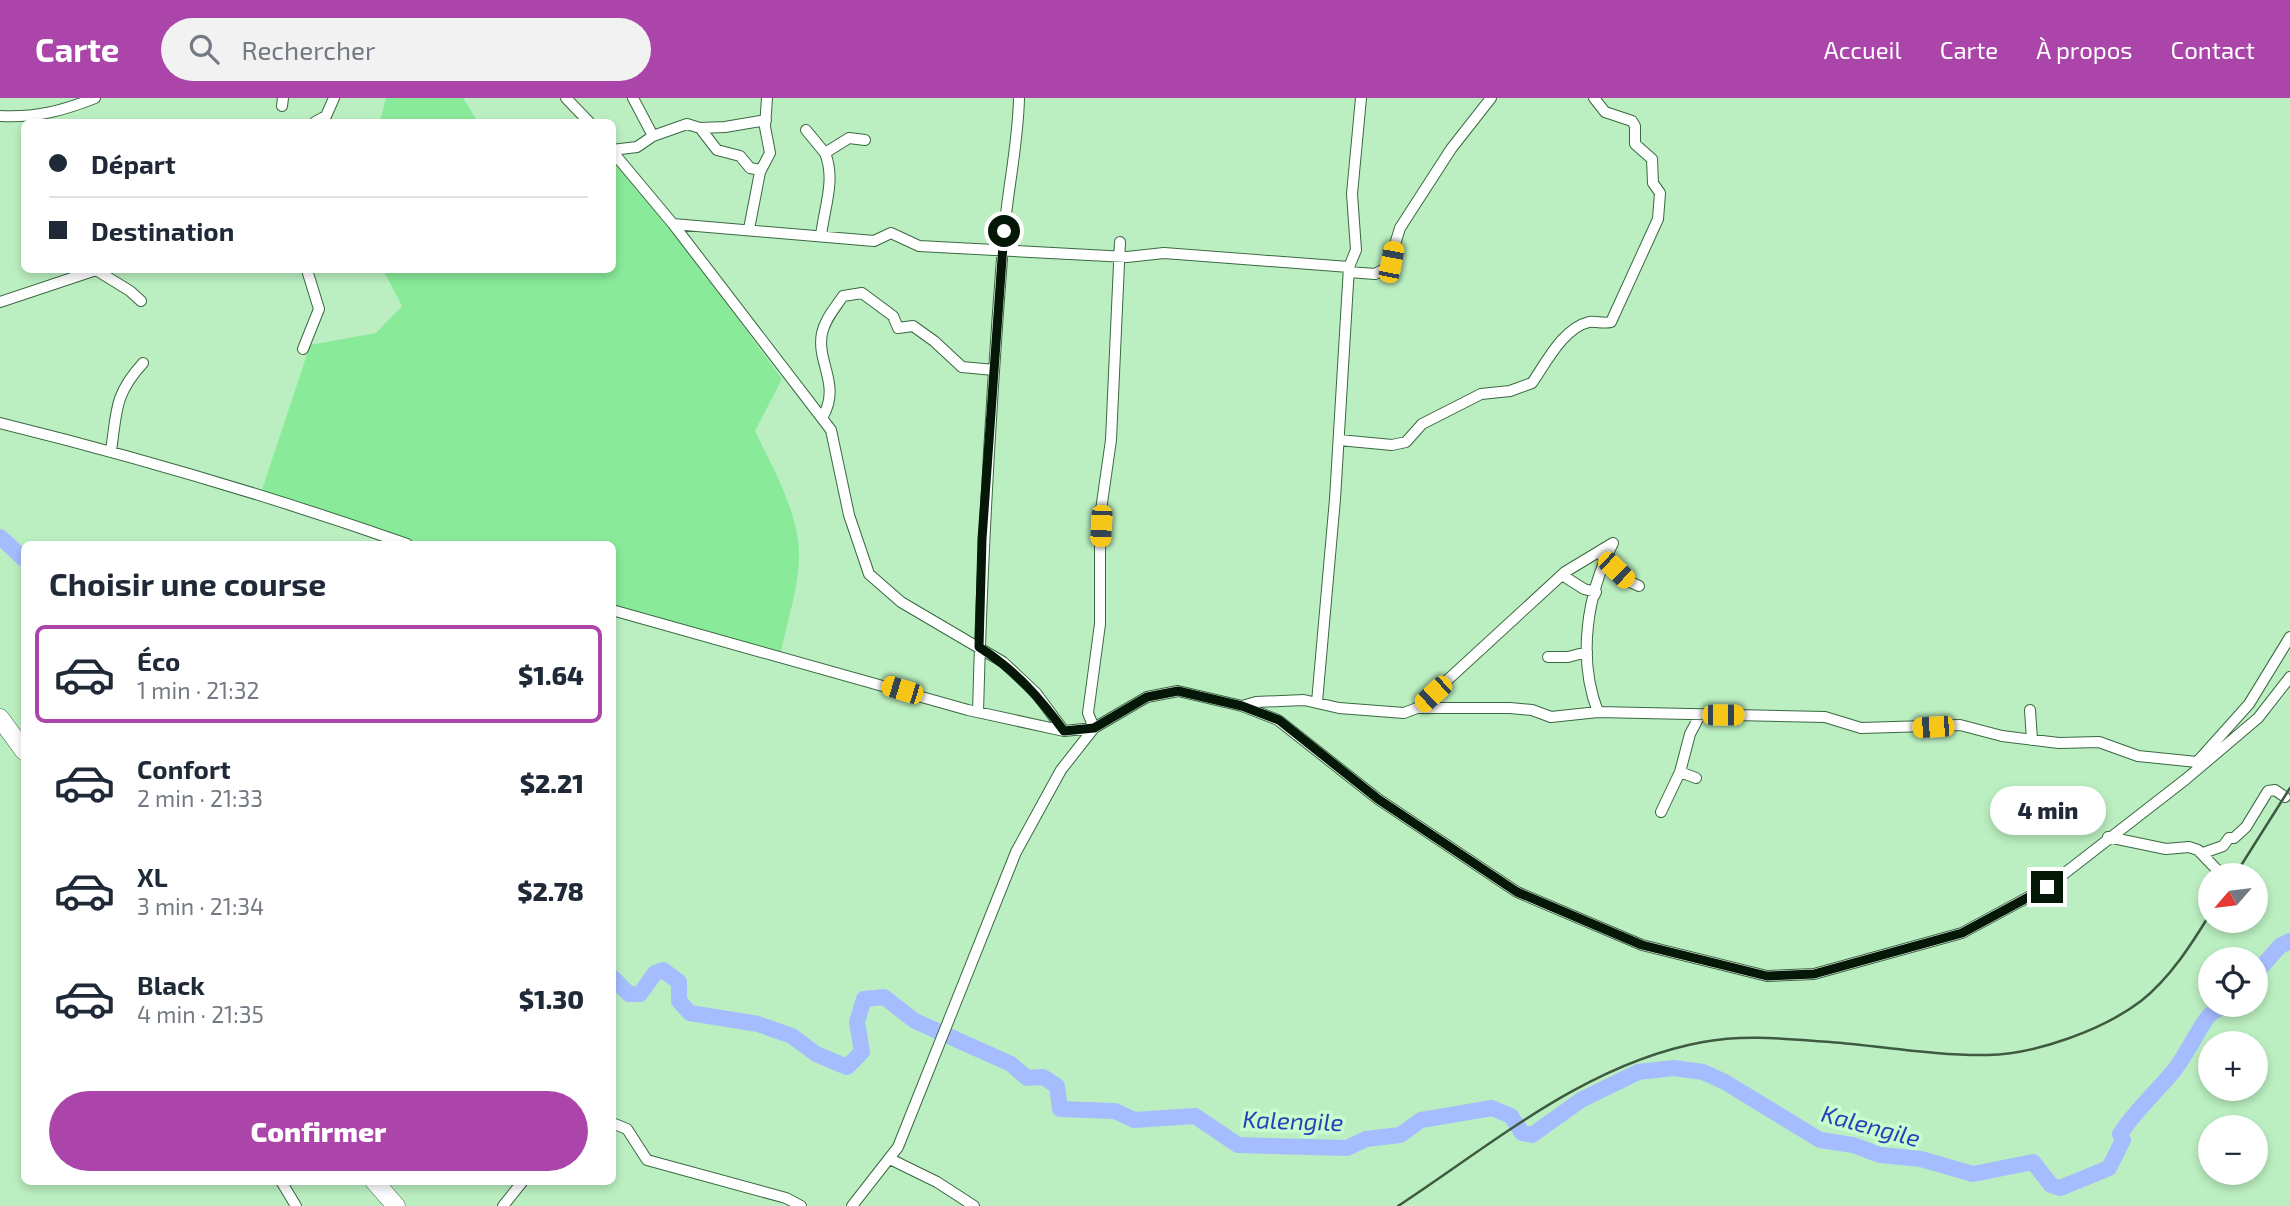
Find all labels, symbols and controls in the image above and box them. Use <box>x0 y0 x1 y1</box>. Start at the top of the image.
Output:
search box <box>161 18 651 81</box>
text: Carte <box>35 29 119 69</box>
icon: search <box>185 30 223 68</box>
text: Rechercher <box>241 34 375 65</box>
text: Accueil <box>1824 35 1902 64</box>
text: Carte <box>1940 35 1998 64</box>
text: À propos <box>2036 35 2133 64</box>
text: Contact <box>2171 35 2255 64</box>
text: Départ <box>91 148 176 179</box>
text: Destination <box>91 215 234 246</box>
route start <box>988 215 1020 247</box>
car <box>1377 239 1406 285</box>
car <box>1090 504 1113 548</box>
car <box>1594 548 1639 592</box>
text: Choisir une course <box>49 564 326 602</box>
icon: car <box>53 643 116 706</box>
text: Éco <box>137 645 180 676</box>
text: $1.64 <box>518 659 584 690</box>
car <box>1411 672 1456 716</box>
car <box>879 674 926 706</box>
text: 1 min · 21:32 <box>137 676 259 704</box>
car <box>1703 705 1745 726</box>
car <box>1912 715 1955 739</box>
icon: car <box>53 751 116 814</box>
text: Confort <box>137 753 231 784</box>
text: $2.21 <box>520 767 584 798</box>
text: 2 min · 21:33 <box>137 784 263 812</box>
callout: 4 min <box>1989 786 2105 834</box>
text: 4 min <box>2018 796 2078 824</box>
icon: car <box>53 859 116 922</box>
text: XL <box>137 861 168 892</box>
north arrow <box>2198 863 2268 933</box>
map controls <box>2198 863 2268 1185</box>
route end <box>2031 871 2063 903</box>
text: $2.78 <box>517 875 584 906</box>
text: 3 min · 21:34 <box>137 892 264 920</box>
button: locate <box>2198 947 2268 1017</box>
icon: car <box>53 967 116 1030</box>
text: Black <box>137 969 205 1000</box>
text: $1.30 <box>519 983 584 1014</box>
text: 4 min · 21:35 <box>137 1000 264 1028</box>
button: + <box>2198 1031 2268 1101</box>
button: Confirmer <box>49 1091 588 1171</box>
water label: Kalengile <box>1818 1098 1924 1152</box>
water label: Kalengile <box>1242 1104 1344 1136</box>
button: − <box>2198 1115 2268 1185</box>

